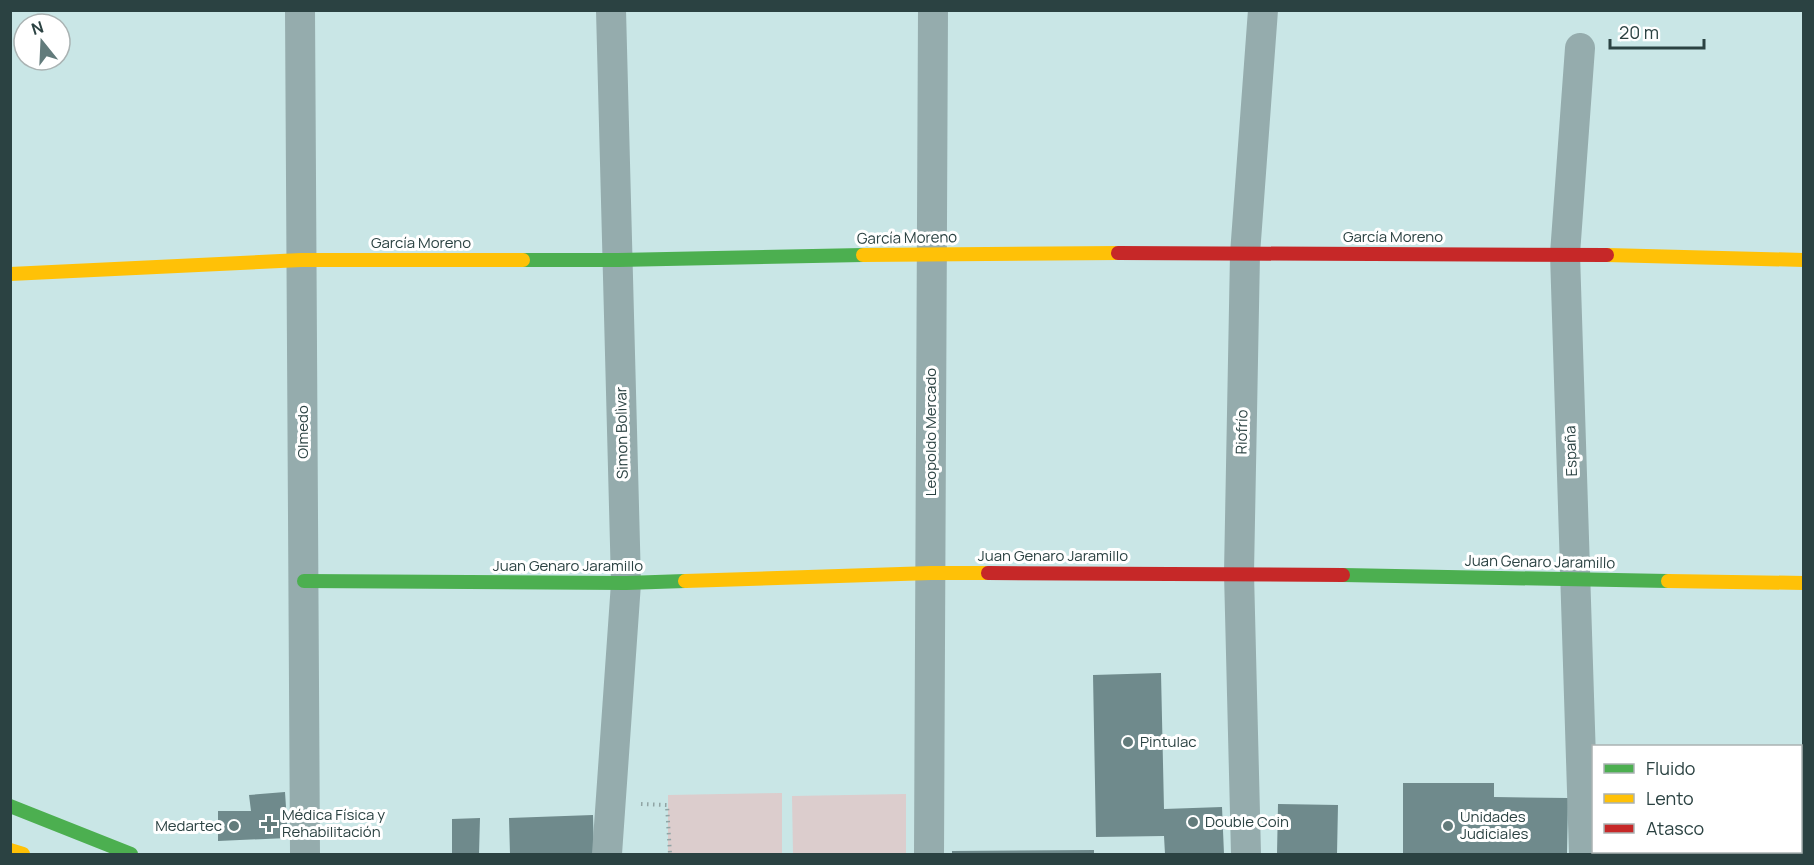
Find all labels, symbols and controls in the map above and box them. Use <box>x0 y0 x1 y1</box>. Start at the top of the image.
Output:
north arrow <box>12 12 72 72</box>
scale bar <box>1610 12 1704 50</box>
text: N <box>28 15 46 40</box>
text: 20 m <box>1619 20 1659 44</box>
street label: García Moreno <box>857 226 957 249</box>
street label: García Moreno <box>1343 226 1443 247</box>
street label: García Moreno <box>371 232 471 253</box>
street label: Leopoldo Mercado <box>920 368 941 496</box>
street label: Simon Bolìvar <box>610 386 633 479</box>
street label: Olmedo <box>292 405 313 459</box>
street label: Riofrío <box>1231 409 1252 455</box>
street label: España <box>1559 425 1582 477</box>
street label: Juan Genaro Jaramillo <box>978 545 1128 566</box>
street label: Juan Genaro Jaramillo <box>1465 550 1616 573</box>
street label: Juan Genaro Jaramillo <box>493 555 643 576</box>
place label: Pintulac <box>1140 731 1197 752</box>
marker: Pintulac <box>1121 735 1135 749</box>
legend <box>1592 745 1802 853</box>
text: Fluido <box>1646 756 1695 780</box>
text: Lento <box>1646 786 1694 810</box>
place label: Médica Física y Rehabilitación <box>282 804 385 842</box>
place label: Unidades Judiciales <box>1460 806 1528 844</box>
place label: Double Coin <box>1205 811 1289 832</box>
place label: Medartec <box>155 815 222 836</box>
marker: Médica Física y Rehabilitación <box>260 815 278 833</box>
marker: Double Coin <box>1186 815 1200 829</box>
text: Atasco <box>1646 816 1704 840</box>
marker: Medartec <box>227 819 241 833</box>
marker: Unidades Judiciales <box>1441 819 1455 833</box>

